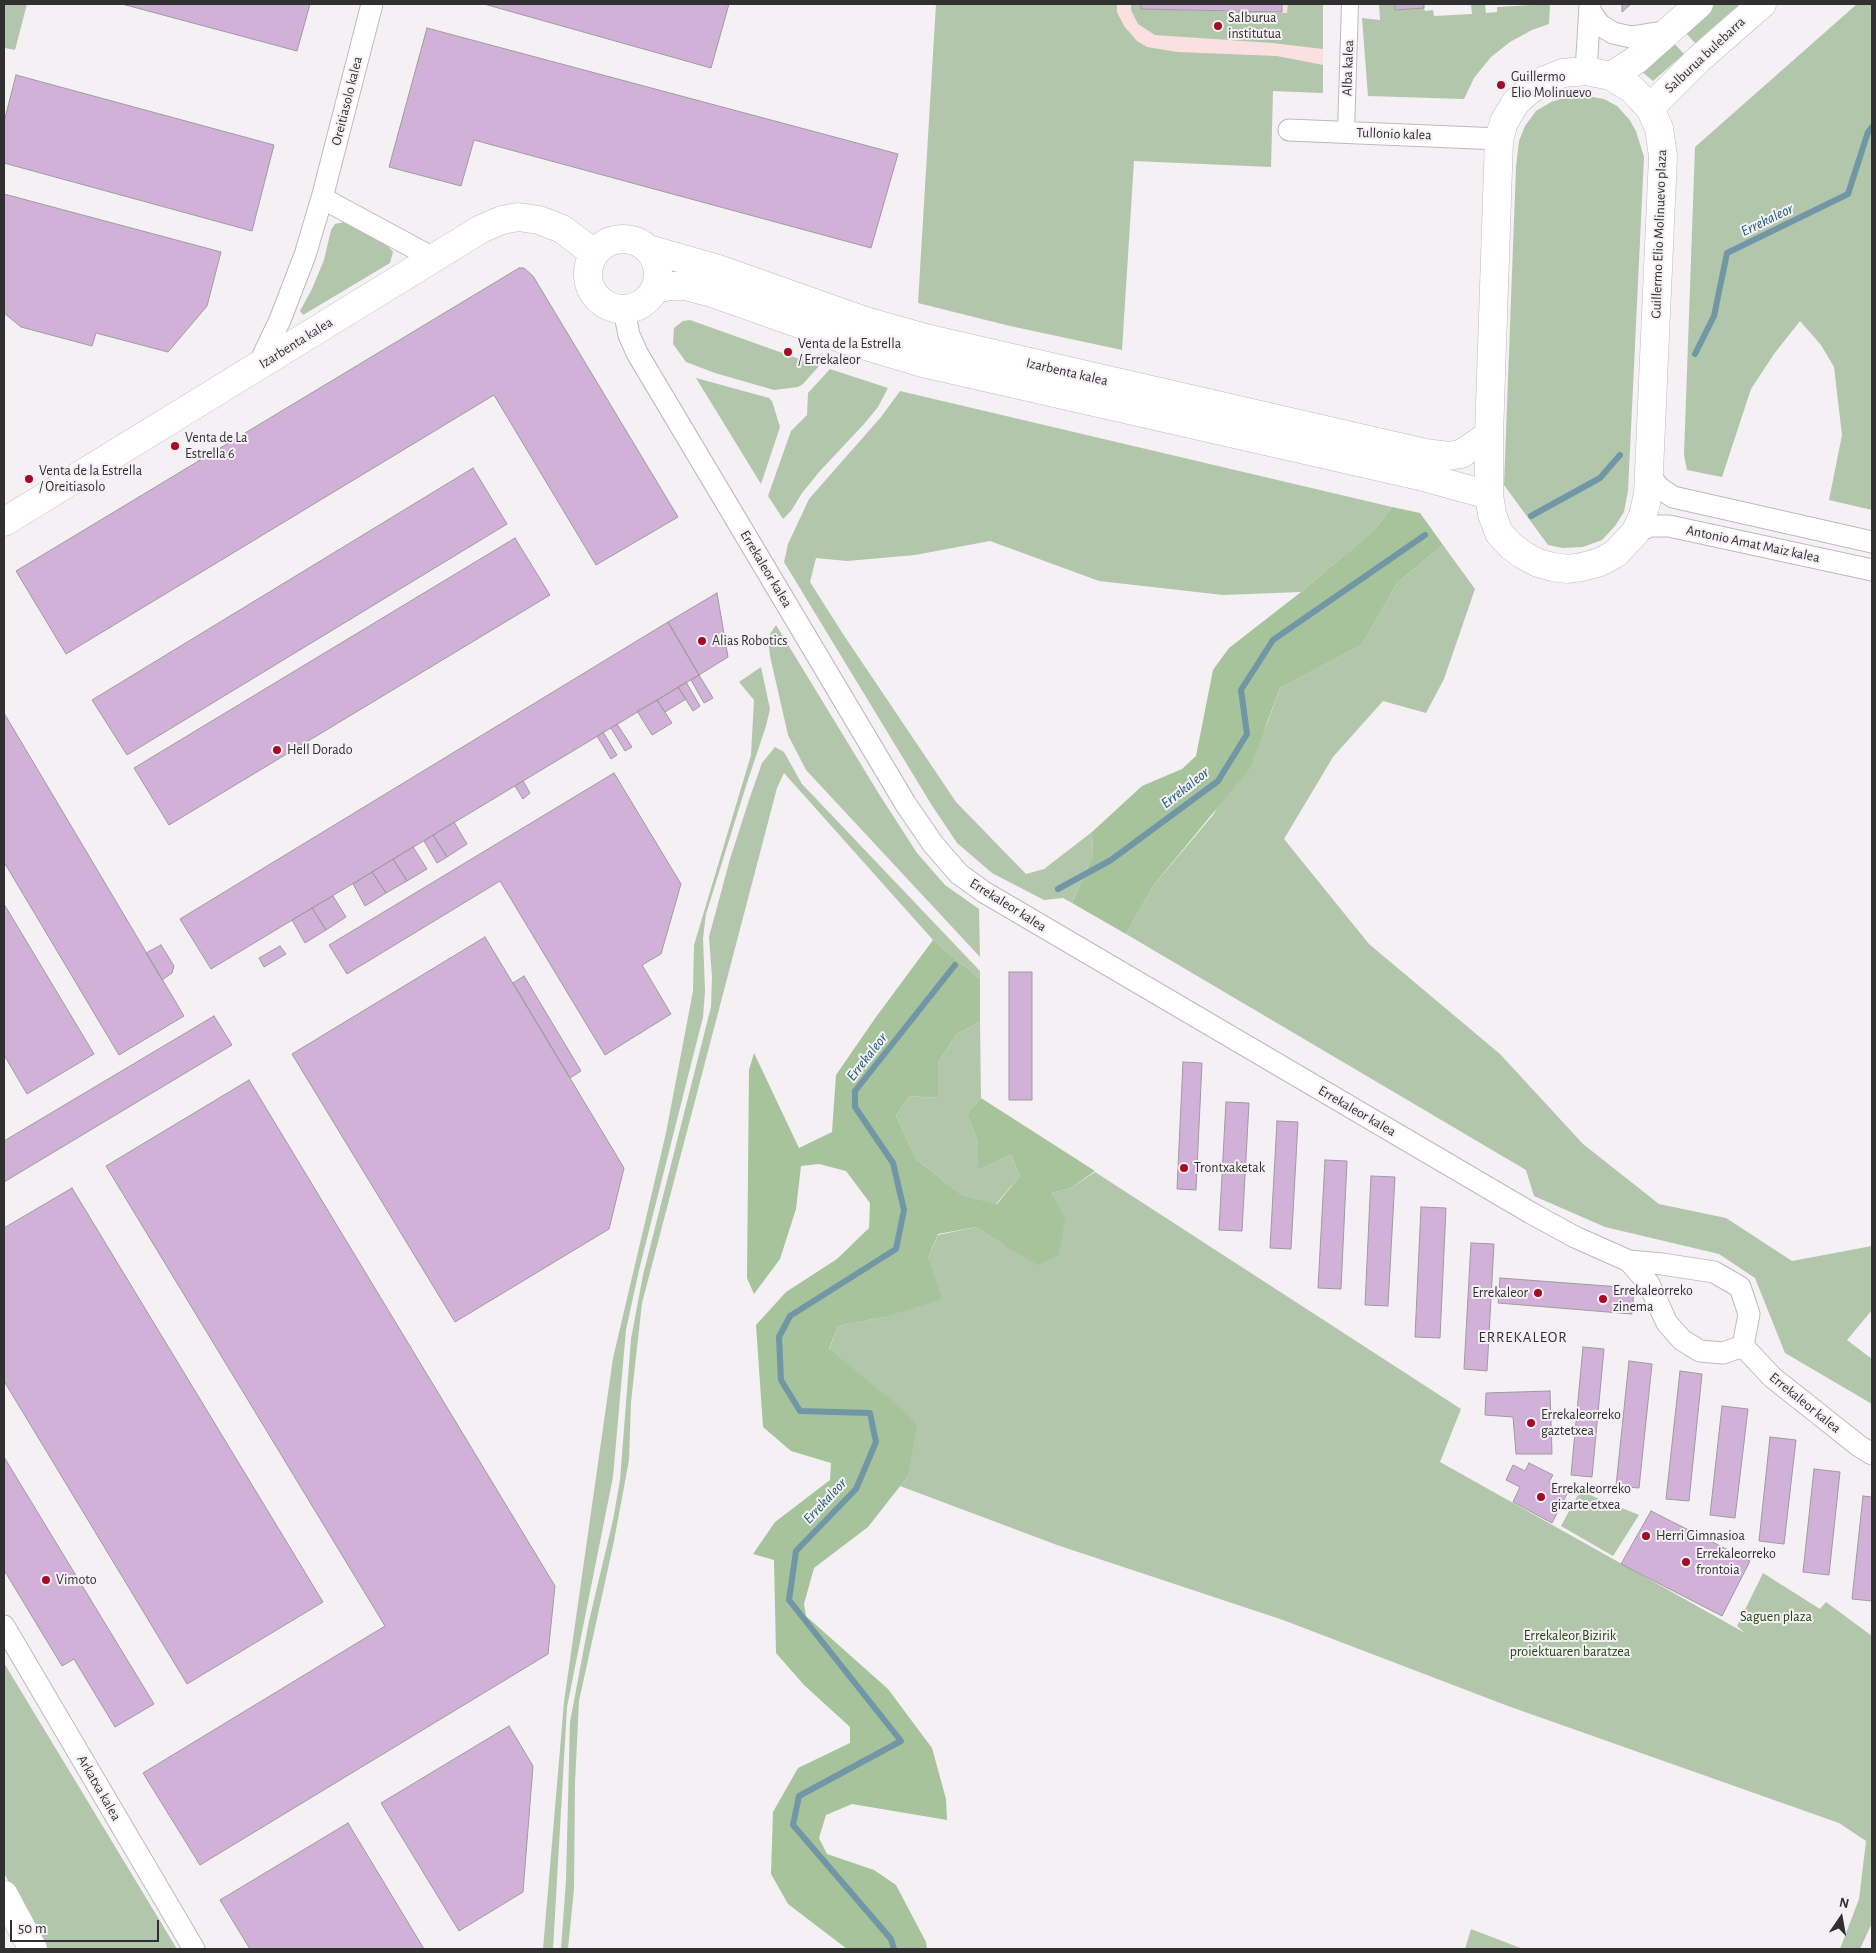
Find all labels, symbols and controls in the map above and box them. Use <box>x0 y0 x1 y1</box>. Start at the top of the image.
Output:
place label: Salburua institutua <box>1228 10 1281 42</box>
street label: Salburua bulebarra <box>1661 13 1749 97</box>
marker: Salburua institutua <box>1212 20 1224 32</box>
street label: Alba kalea <box>1339 39 1357 97</box>
street label: Oreitiasolo kalea <box>328 55 366 147</box>
place label: Guillermo Elio Molinuevo <box>1511 69 1592 102</box>
marker: Guillermo Elio Molinuevo <box>1495 79 1507 91</box>
street label: Tullonio kalea <box>1356 124 1432 144</box>
street label: Guillermo Elio Molinuevo plaza <box>1648 149 1670 319</box>
water label: Errekaleor <box>1738 200 1796 240</box>
street label: Izarbenta kalea <box>256 314 336 372</box>
place label: Venta de la Estrella / Errekaleor <box>798 336 901 368</box>
marker: Venta de la Estrella / Errekaleor <box>782 346 794 358</box>
street label: Izarbenta kalea <box>1024 354 1110 390</box>
place label: Venta de La Estrella 6 <box>185 430 248 462</box>
marker: Venta de La Estrella 6 <box>169 440 181 452</box>
place label: Venta de la Estrella / Oreitiasolo <box>39 463 142 496</box>
marker: Venta de la Estrella / Oreitiasolo <box>23 473 35 485</box>
street label: Antonio Amat Maiz kalea <box>1685 522 1821 566</box>
street label: Errekaleor kalea <box>736 527 796 611</box>
place label: Alias Robotics <box>712 633 788 649</box>
marker: Alias Robotics <box>696 635 708 647</box>
place label: Hell Dorado <box>287 742 353 758</box>
marker: Hell Dorado <box>271 744 283 756</box>
water label: Errekaleor <box>1157 764 1213 812</box>
street label: Errekaleor kalea <box>967 875 1049 935</box>
water label: Errekaleor <box>843 1029 891 1085</box>
street label: Errekaleor kalea <box>1315 1082 1399 1140</box>
place label: Trontxaketak <box>1194 1160 1265 1176</box>
marker: Trontxaketak <box>1178 1162 1190 1174</box>
place label: Errekaleorreko zinema <box>1613 1283 1693 1315</box>
place label: Errekaleor <box>1472 1285 1528 1301</box>
marker: Errekaleor <box>1532 1287 1544 1299</box>
marker: Errekaleorreko zinema <box>1597 1293 1609 1305</box>
district label: ERREKALEOR <box>1477 1328 1569 1346</box>
street label: Errekaleor kalea <box>1766 1369 1844 1437</box>
place label: Errekaleorreko gaztetxea <box>1541 1407 1621 1440</box>
marker: Errekaleorreko gaztetxea <box>1525 1417 1537 1429</box>
water label: Errekaleor <box>799 1474 851 1528</box>
place label: Errekaleorreko gizarte etxea <box>1551 1481 1631 1514</box>
marker: Errekaleorreko gizarte etxea <box>1535 1491 1547 1503</box>
place label: Herri Gimnasioa <box>1656 1528 1745 1544</box>
marker: Herri Gimnasioa <box>1640 1530 1652 1542</box>
place label: Errekaleorreko frontoia <box>1696 1546 1776 1578</box>
marker: Errekaleorreko frontoia <box>1680 1556 1692 1568</box>
place label: Vimoto <box>56 1572 97 1588</box>
marker: Vimoto <box>40 1574 52 1586</box>
park label: Saguen plaza <box>1740 1609 1812 1625</box>
park label: Errekaleor Bizirik proiektuaren baratzea <box>1510 1628 1630 1660</box>
street label: Arkatxa kalea <box>73 1752 125 1824</box>
north arrow <box>1816 1893 1866 1943</box>
text: N <box>1838 1895 1850 1911</box>
scale bar <box>12 1910 161 1942</box>
text: 50 m <box>18 1921 47 1936</box>

